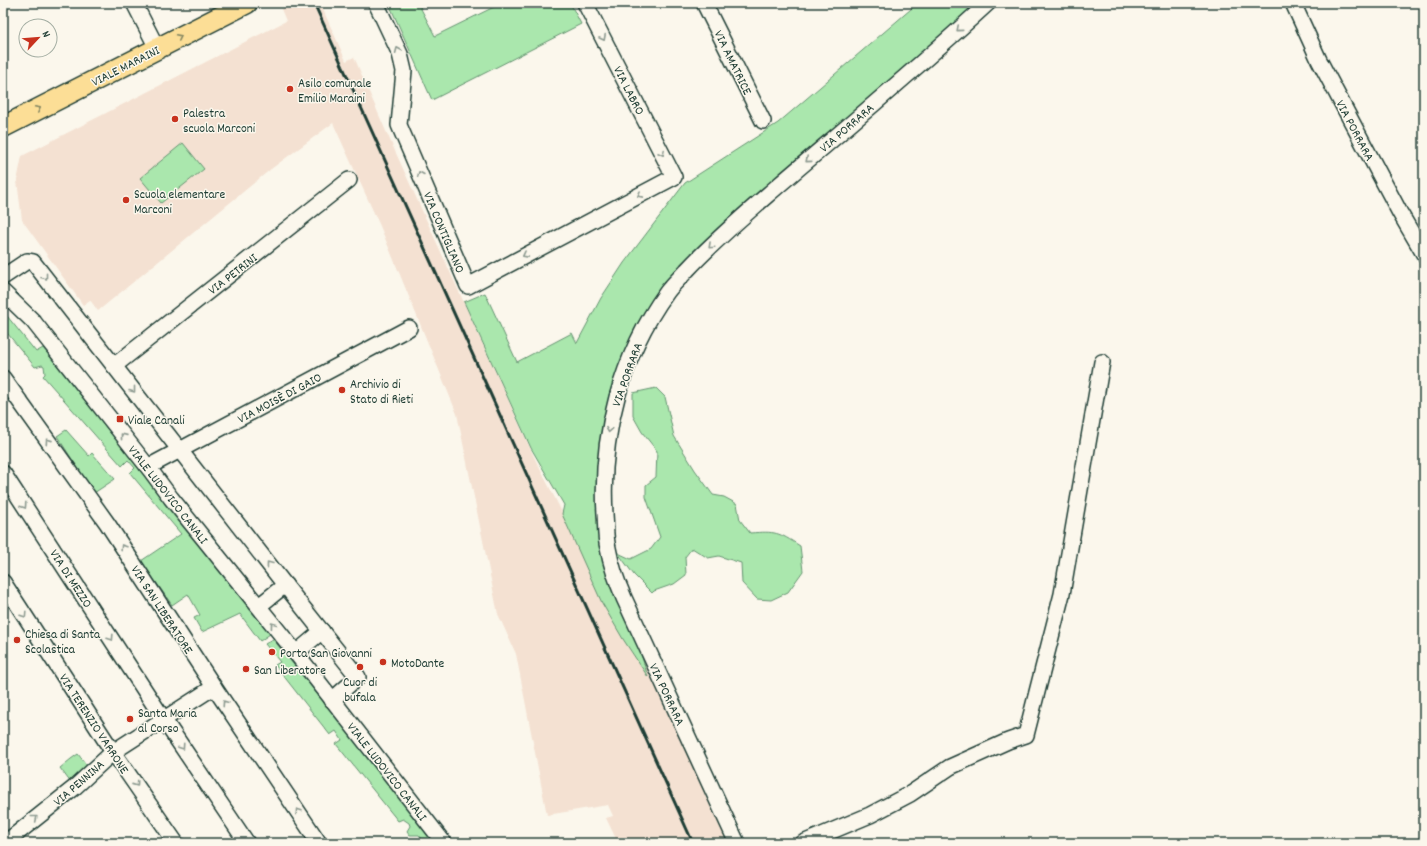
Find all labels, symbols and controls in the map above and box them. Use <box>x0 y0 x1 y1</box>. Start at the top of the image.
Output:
north arrow <box>18 18 58 58</box>
one-way arrow <box>956 25 964 32</box>
street label: VIA AMATRICE <box>708 27 756 99</box>
text: N <box>37 29 54 41</box>
one-way arrow <box>598 33 606 41</box>
one-way arrow <box>174 35 182 42</box>
street label: VIALE MARAINI <box>89 42 164 93</box>
one-way arrow <box>394 46 402 53</box>
street label: VIA LABRO <box>607 63 648 119</box>
place label: Asilo comunale Emilio Maraini <box>298 75 372 109</box>
marker: Asilo comunale Emilio Maraini <box>285 84 295 94</box>
street label: VIA PORRARA <box>1330 97 1378 165</box>
street label: VIA PORRARA <box>816 100 879 158</box>
place label: Palestra scuola Marconi <box>183 105 256 139</box>
one-way arrow <box>34 106 41 114</box>
marker: Palestra scuola Marconi <box>170 114 180 124</box>
one-way arrow <box>658 149 665 157</box>
one-way arrow <box>805 156 813 163</box>
one-way arrow <box>417 171 425 179</box>
place label: Scuola elementare Marconi <box>134 186 225 220</box>
street label: VIA CONTIGLIANO <box>417 189 468 277</box>
one-way arrow <box>637 190 644 198</box>
marker: Scuola elementare Marconi <box>121 195 131 205</box>
one-way arrow <box>708 242 715 249</box>
street label: VIA PETRINI <box>205 250 262 300</box>
one-way arrow <box>522 251 529 258</box>
one-way arrow <box>40 272 47 279</box>
street label: VIA PORRARA <box>608 340 649 410</box>
street label: VIA MOISÈ DI GAIO <box>235 369 326 429</box>
place label: Archivio di Stato di Rieti <box>350 376 414 410</box>
marker: Archivio di Stato di Rieti <box>337 385 347 395</box>
one-way arrow <box>129 386 136 393</box>
place label: Viale Canali <box>128 412 185 431</box>
marker: Viale Canali <box>115 414 125 424</box>
one-way arrow <box>606 427 614 433</box>
one-way arrow <box>121 433 128 440</box>
one-way arrow <box>46 438 53 445</box>
street label: VIALE LUDOVICO CANALI <box>122 442 212 549</box>
one-way arrow <box>19 502 27 509</box>
one-way arrow <box>121 545 128 552</box>
street label: VIA DI MEZZO <box>44 546 96 612</box>
one-way arrow <box>267 561 274 568</box>
street label: VIA SAN LIBERATORE <box>125 562 197 659</box>
one-way arrow <box>19 610 26 617</box>
one-way arrow <box>271 623 278 630</box>
place label: Chiesa di Santa Scolastica <box>25 626 101 660</box>
one-way arrow <box>106 634 113 641</box>
marker: Chiesa di Santa Scolastica <box>12 635 22 645</box>
place label: Porta San Giovanni <box>280 645 372 664</box>
marker: Porta San Giovanni <box>267 647 277 657</box>
place label: MotoDante <box>391 655 445 674</box>
marker: MotoDante <box>378 657 388 667</box>
street label: VIA PORRARA <box>643 661 688 729</box>
place label: San Liberatore <box>254 662 326 681</box>
marker: Cuor di bufala <box>355 662 365 672</box>
marker: San Liberatore <box>241 664 251 674</box>
street label: VIA TERENZIO VARRONE <box>53 670 133 778</box>
place label: Cuor di bufala <box>343 674 378 708</box>
one-way arrow <box>222 700 230 707</box>
place label: Santa Maria al Corso <box>138 705 198 739</box>
marker: Santa Maria al Corso <box>125 714 135 724</box>
street label: VIALE LUDOVICO CANALI <box>341 719 431 826</box>
one-way arrow <box>177 743 185 750</box>
street label: VIA PENNINA <box>50 756 109 812</box>
one-way arrow <box>131 779 138 786</box>
one-way arrow <box>296 808 303 815</box>
one-way arrow <box>31 816 38 823</box>

